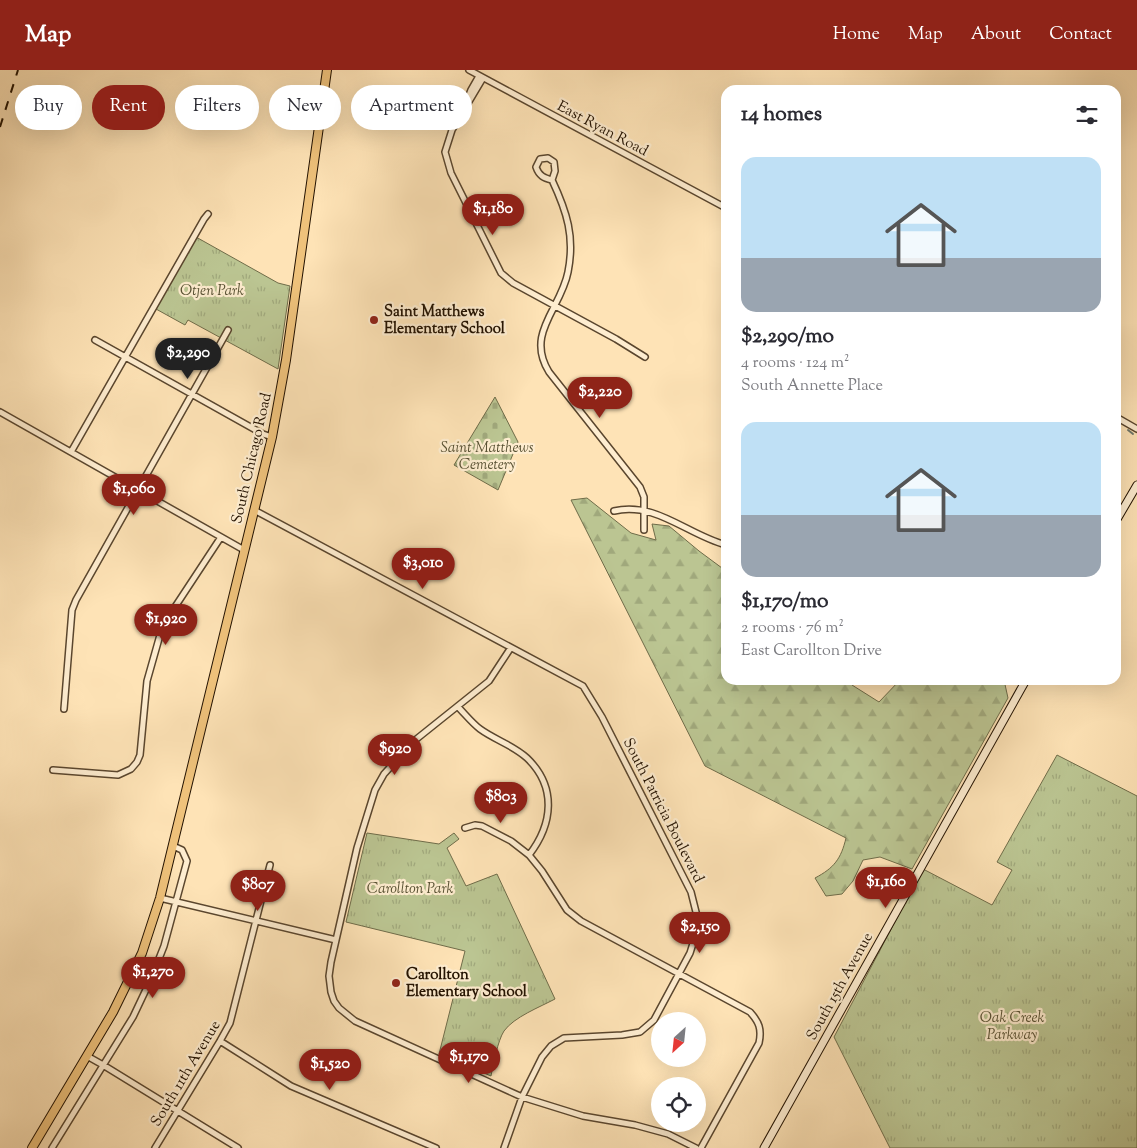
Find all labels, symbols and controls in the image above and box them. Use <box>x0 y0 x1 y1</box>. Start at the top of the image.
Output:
text: Map <box>25 18 71 52</box>
text: Home <box>833 22 880 48</box>
text: Map <box>908 22 943 48</box>
text: About <box>971 22 1021 48</box>
text: Contact <box>1049 22 1112 48</box>
chip: Buy <box>15 85 82 130</box>
chip: Rent <box>92 85 165 130</box>
chip: Filters <box>175 85 259 130</box>
chip: New <box>269 85 341 130</box>
chip: Apartment <box>351 85 472 130</box>
street label: East Ryan Road <box>553 97 652 162</box>
text: 14 homes <box>741 100 822 130</box>
icon: filters <box>1073 101 1101 129</box>
icon: home <box>876 190 966 280</box>
pin: $1,180 <box>452 194 534 236</box>
text: $1,180 <box>473 198 513 221</box>
park label: Otjen Park <box>180 281 244 302</box>
place label: Saint Matthews Elementary School <box>384 302 506 340</box>
marker: Saint Matthews Elementary School <box>368 314 380 326</box>
text: $2,290/mo <box>741 322 834 352</box>
pin: $2,290 <box>147 338 229 380</box>
text: $2,290 <box>166 342 210 365</box>
text: 4 rooms · 124 m² <box>741 352 849 375</box>
text: South Annette Place <box>741 375 883 398</box>
pin: $2,220 <box>559 376 641 419</box>
text: $2,220 <box>578 381 622 404</box>
street label: South Chicago Road <box>227 390 278 526</box>
park label: Saint Matthews Cemetery <box>441 438 533 476</box>
icon: home <box>876 455 966 545</box>
pin: $1,060 <box>93 474 175 516</box>
text: $1,060 <box>113 478 155 501</box>
pin: $3,010 <box>382 548 464 590</box>
text: $3,010 <box>403 552 443 575</box>
text: $1,170/mo <box>741 587 828 617</box>
pin: $1,920 <box>125 604 207 646</box>
text: $1,920 <box>145 608 187 631</box>
text: 2 rooms · 76 m² <box>741 617 844 640</box>
text: East Carollton Drive <box>741 640 882 663</box>
pin: $920 <box>365 734 425 776</box>
street label: South Patricia Boulevard <box>617 735 709 887</box>
text: $920 <box>379 738 411 761</box>
pin: $803 <box>471 782 531 824</box>
text: $803 <box>485 786 517 809</box>
pin: $1,160 <box>845 866 927 909</box>
pin: $807 <box>228 870 288 912</box>
text: $1,160 <box>866 871 906 894</box>
text: $807 <box>241 874 275 897</box>
park label: Carollton Park <box>367 879 453 900</box>
pin: $2,150 <box>659 912 741 954</box>
text: $2,150 <box>680 916 720 939</box>
street label: South 15th Avenue <box>802 929 879 1044</box>
pin: $1,270 <box>112 956 194 999</box>
text: $1,270 <box>132 961 174 984</box>
place label: Carollton Elementary School <box>406 965 528 1003</box>
marker: Carollton Elementary School <box>390 977 402 989</box>
park label: Oak Creek Parkway <box>980 1008 1044 1046</box>
north arrow <box>651 1012 706 1068</box>
map controls <box>651 1012 706 1132</box>
street label: South 11th Avenue <box>146 1017 226 1131</box>
pin: $1,170 <box>428 1042 510 1084</box>
text: $1,170 <box>449 1046 489 1069</box>
pin: $1,520 <box>289 1048 371 1091</box>
text: $1,520 <box>310 1053 350 1076</box>
button: locate <box>651 1077 706 1132</box>

